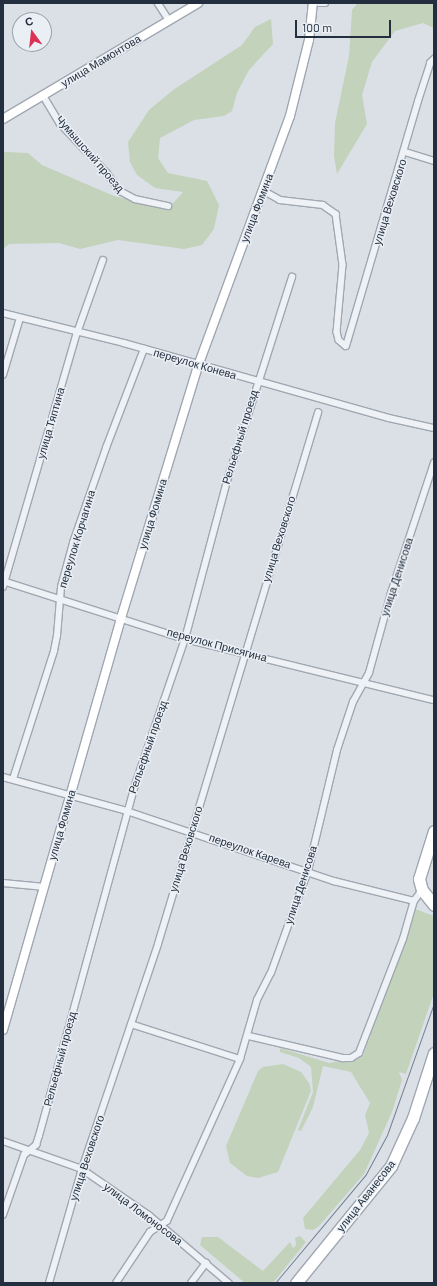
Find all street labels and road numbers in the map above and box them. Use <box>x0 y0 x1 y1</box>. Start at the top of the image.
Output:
street label: улица Мамонтова <box>59 32 143 90</box>
street label: Чумышский проезд <box>53 113 127 195</box>
street label: улица Веховского <box>371 157 409 247</box>
street label: улица Фомина <box>238 172 276 244</box>
street label: переулок Конева <box>152 346 238 382</box>
street label: улица Тяптина <box>34 386 68 460</box>
street label: Рельефный проезд <box>219 388 261 486</box>
street label: улица Фомина <box>136 477 170 551</box>
street label: переулок Корчагина <box>56 488 98 590</box>
street label: улица Веховского <box>260 494 298 584</box>
street label: улица Денисова <box>378 536 416 618</box>
street label: переулок Присягина <box>166 625 268 665</box>
street label: Рельефный проезд <box>126 699 170 795</box>
street label: улица Фомина <box>46 788 78 862</box>
street label: улица Веховского <box>167 804 205 894</box>
street label: переулок Карева <box>207 831 293 871</box>
street label: улица Денисова <box>282 844 320 926</box>
street label: Рельефный проезд <box>41 1010 79 1108</box>
street label: улица Веховского <box>67 1113 107 1203</box>
street label: улица Аванесова <box>334 1158 398 1234</box>
street label: улица Ломоносова <box>101 1180 185 1248</box>

